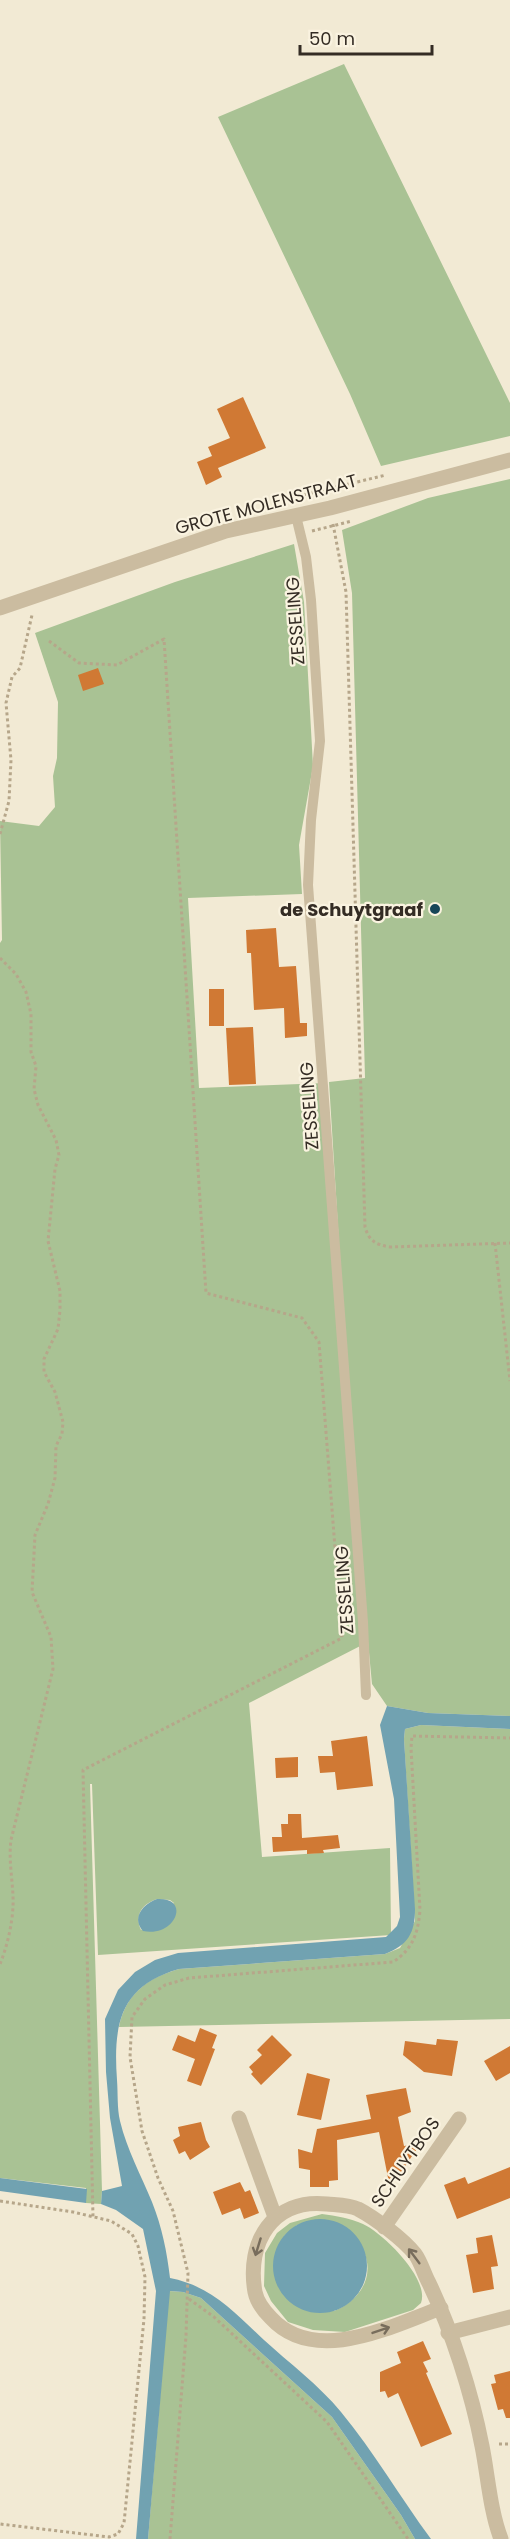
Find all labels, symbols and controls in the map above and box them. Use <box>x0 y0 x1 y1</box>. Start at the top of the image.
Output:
scale bar <box>300 18 432 56</box>
text: 50 m <box>309 26 355 51</box>
street label: GROTE MOLENSTRAAT <box>172 468 360 540</box>
street label: ZESSELING <box>279 576 311 666</box>
place label: de Schuytgraaf <box>280 897 424 922</box>
marker: de Schuytgraaf <box>428 902 442 916</box>
street label: ZESSELING <box>293 1061 325 1151</box>
street label: ZESSELING <box>328 1545 360 1635</box>
street label: SCHUYTBOS <box>365 2112 445 2212</box>
one-way arrow <box>252 2237 263 2256</box>
one-way arrow <box>407 2248 420 2264</box>
one-way arrow <box>371 2324 390 2335</box>

